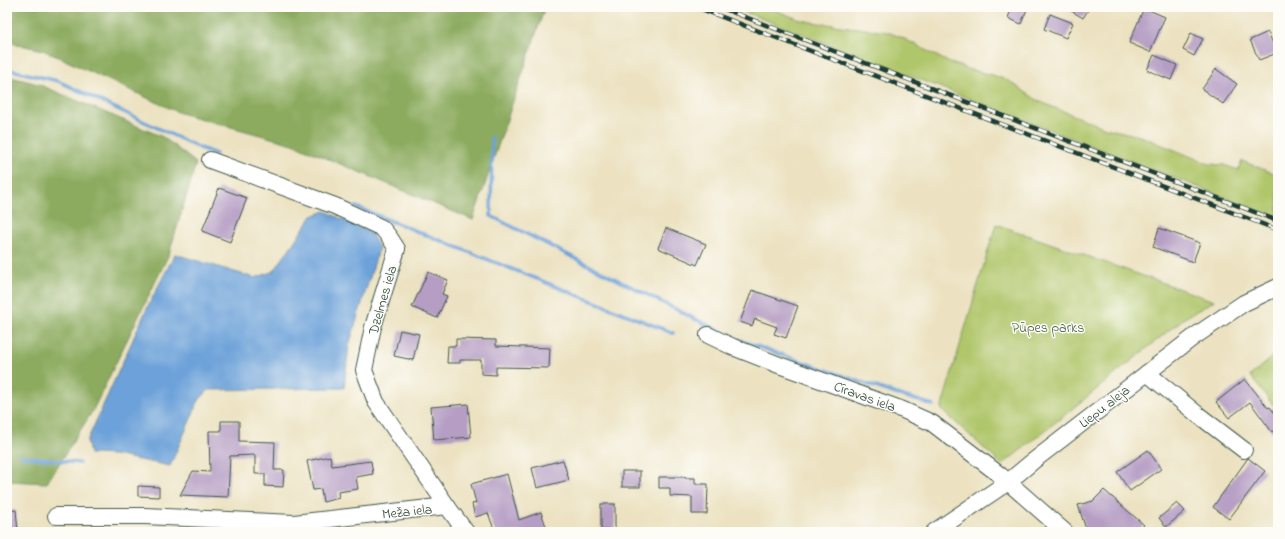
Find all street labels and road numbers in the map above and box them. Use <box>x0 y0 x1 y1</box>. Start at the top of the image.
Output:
street label: Dzelmes iela <box>363 263 403 339</box>
street label: Cīravas iela <box>831 377 898 418</box>
street label: Liepu aleja <box>1075 381 1135 434</box>
street label: Meža iela <box>381 499 433 526</box>

